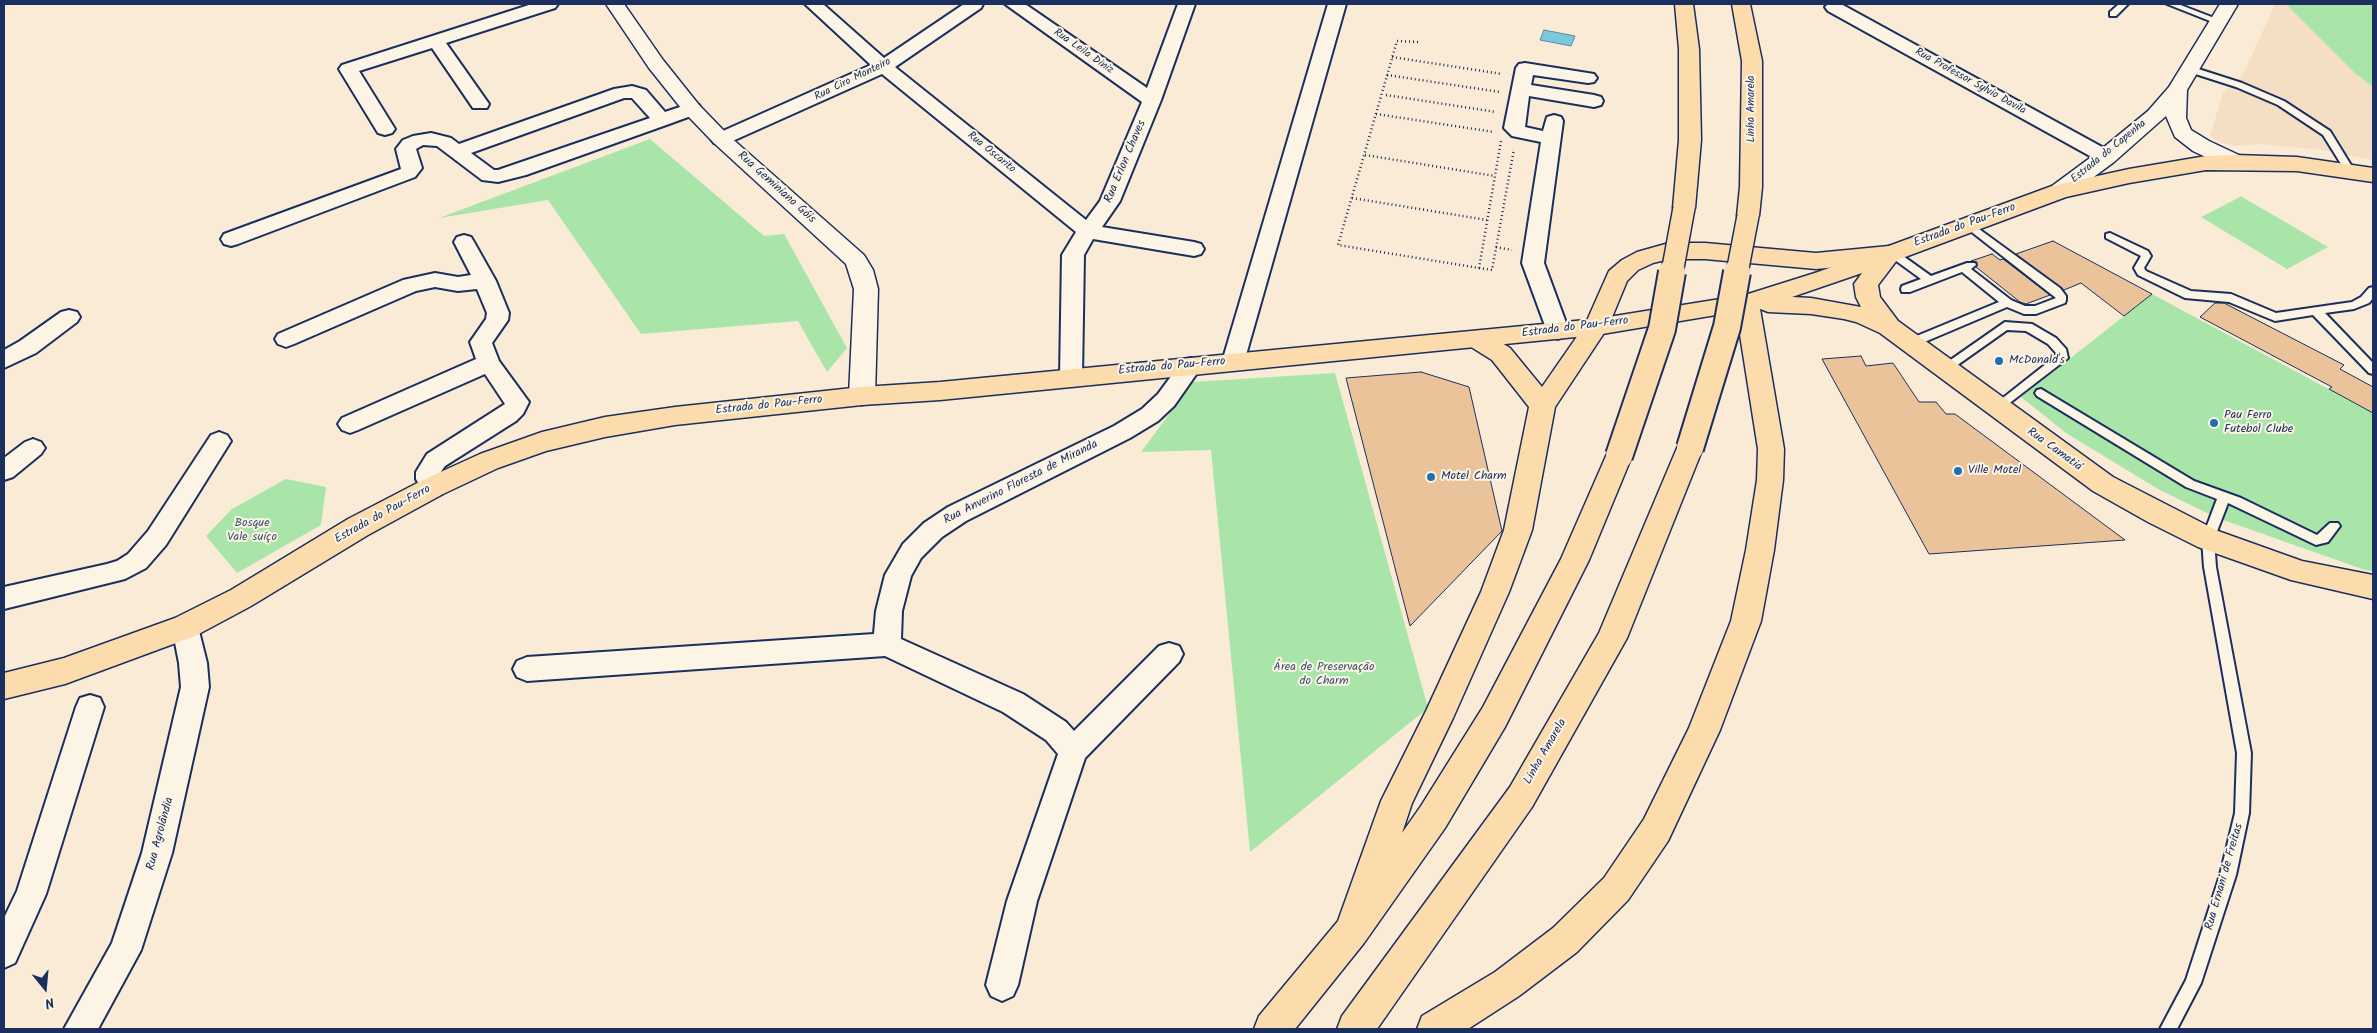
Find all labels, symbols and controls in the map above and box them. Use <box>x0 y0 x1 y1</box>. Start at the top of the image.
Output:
street label: Rua Leila Diniz <box>1050 26 1116 78</box>
street label: Rua Professor Sylvio Davila <box>1912 46 2028 118</box>
street label: Rua Ciro Monteiro <box>813 56 893 104</box>
street label: Linha Amarela <box>1745 75 1759 143</box>
street label: Rua Erlon Chaves <box>1102 118 1150 206</box>
street label: Estrada do Capenha <box>2069 118 2149 186</box>
street label: Rua Oscarito <box>964 130 1018 176</box>
street label: Rua Geminiano Góis <box>734 149 818 227</box>
street label: Estrada do Pau-Ferro <box>1912 201 2018 251</box>
street label: Estrada do Pau-Ferro <box>1521 314 1629 342</box>
place label: McDonald's <box>2009 354 2065 368</box>
street label: Estrada do Pau-Ferro <box>1118 355 1226 379</box>
marker: McDonald's <box>1993 355 2005 367</box>
street label: Estrada do Pau-Ferro <box>715 393 823 419</box>
place label: Pau Ferro Futebol Clube <box>2224 409 2293 437</box>
marker: Pau Ferro Futebol Clube <box>2208 417 2220 429</box>
street label: Rua Camatiá <box>2024 425 2084 475</box>
street label: Rua Anverino Floresta de Miranda <box>941 438 1101 528</box>
place label: Ville Motel <box>1968 464 2021 478</box>
marker: Ville Motel <box>1952 465 1964 477</box>
place label: Motel Charm <box>1441 470 1506 484</box>
marker: Motel Charm <box>1425 471 1437 483</box>
street label: Estrada do Pau-Ferro <box>332 483 434 547</box>
park label: Bosque Vale suíço <box>227 517 277 545</box>
park label: Área de Preservação do Charm <box>1274 661 1374 689</box>
street label: Linha Amarela <box>1521 717 1571 787</box>
street label: Rua Agrolândia <box>144 796 178 872</box>
street label: Rua Ernani de Freitas <box>2203 822 2247 932</box>
north arrow <box>20 963 70 1013</box>
text: N <box>42 991 57 1014</box>

